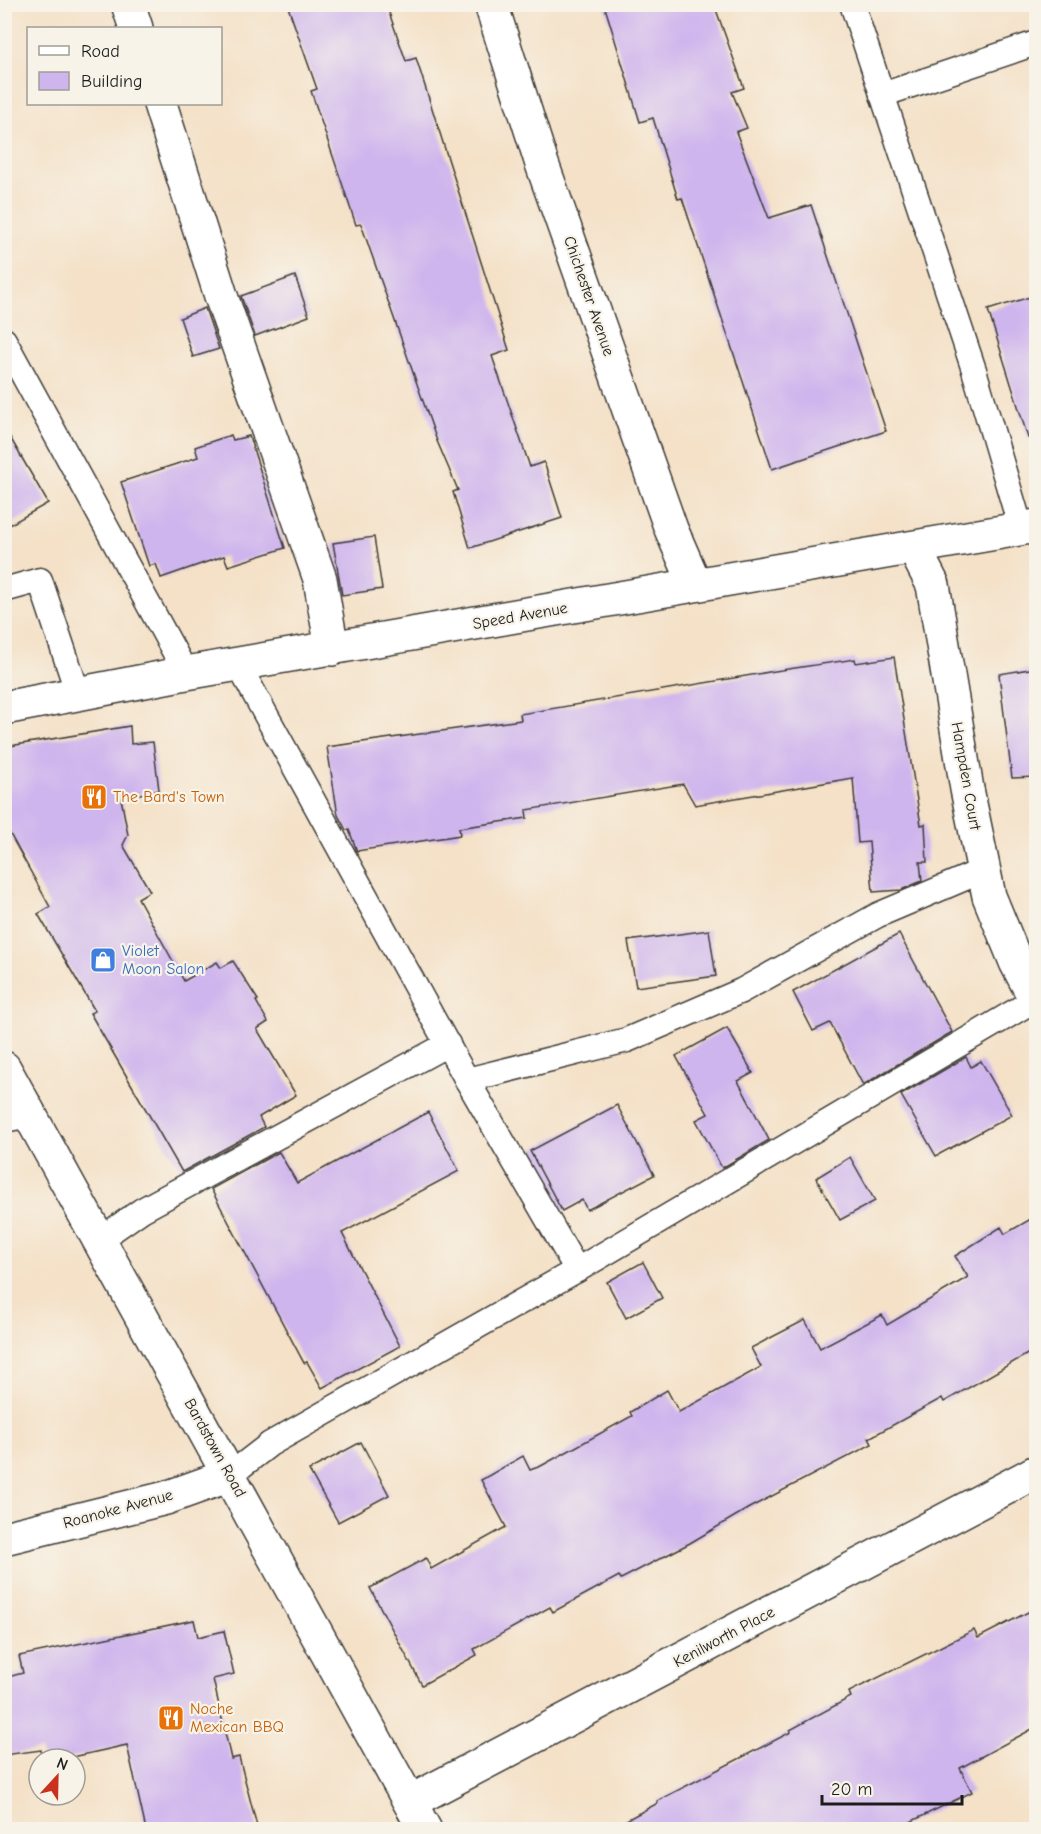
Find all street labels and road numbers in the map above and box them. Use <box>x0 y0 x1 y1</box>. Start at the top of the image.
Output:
street label: Chichester Avenue <box>560 234 618 358</box>
street label: Speed Avenue <box>471 599 569 633</box>
street label: Hampden Court <box>948 720 984 832</box>
street label: Bardstown Road <box>180 1396 250 1500</box>
street label: Roanoke Avenue <box>61 1486 175 1532</box>
street label: Kenilworth Place <box>670 1603 778 1671</box>

